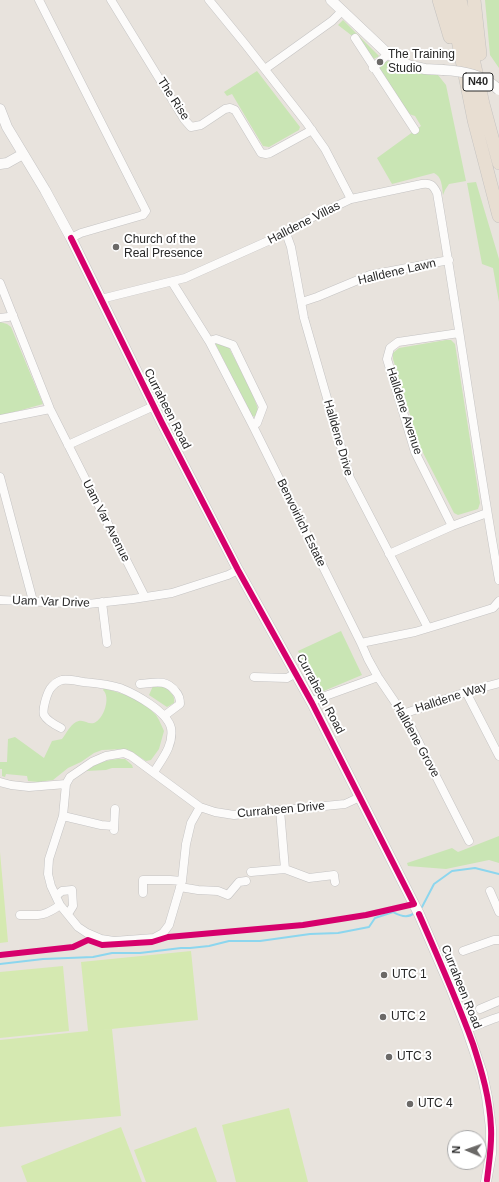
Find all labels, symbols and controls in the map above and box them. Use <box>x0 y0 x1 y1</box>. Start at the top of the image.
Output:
place label: The Training Studio <box>388 48 455 76</box>
marker: The Training Studio <box>375 57 385 67</box>
road number: N40 <box>463 73 493 91</box>
street label: The Rise <box>154 75 192 123</box>
street label: Halldene Villas <box>265 199 343 247</box>
place label: Church of the Real Presence <box>124 233 203 261</box>
marker: Church of the Real Presence <box>111 242 121 252</box>
street label: Halldene Lawn <box>357 256 437 288</box>
street label: Halldene Avenue <box>383 365 425 457</box>
street label: Curraheen Road <box>140 366 194 452</box>
street label: Halldene Drive <box>320 398 356 478</box>
street label: Benvoirlich Estate <box>273 477 329 569</box>
street label: Uam Var Avenue <box>79 478 133 564</box>
street label: Uam Var Drive <box>12 593 90 611</box>
street label: Curraheen Road <box>293 651 347 737</box>
street label: Halldene Way <box>413 680 489 716</box>
street label: Halldene Grove <box>389 700 443 780</box>
street label: Curraheen Drive <box>237 799 325 821</box>
street label: Curraheen Road <box>438 943 484 1031</box>
place label: UTC 1 <box>392 968 427 982</box>
marker: UTC 1 <box>379 970 389 980</box>
place label: UTC 2 <box>391 1010 426 1024</box>
marker: UTC 2 <box>378 1012 388 1022</box>
place label: UTC 3 <box>397 1050 432 1064</box>
marker: UTC 3 <box>384 1052 394 1062</box>
place label: UTC 4 <box>418 1097 453 1111</box>
marker: UTC 4 <box>405 1099 415 1109</box>
north arrow <box>447 1130 487 1170</box>
text: N <box>450 1145 462 1154</box>

